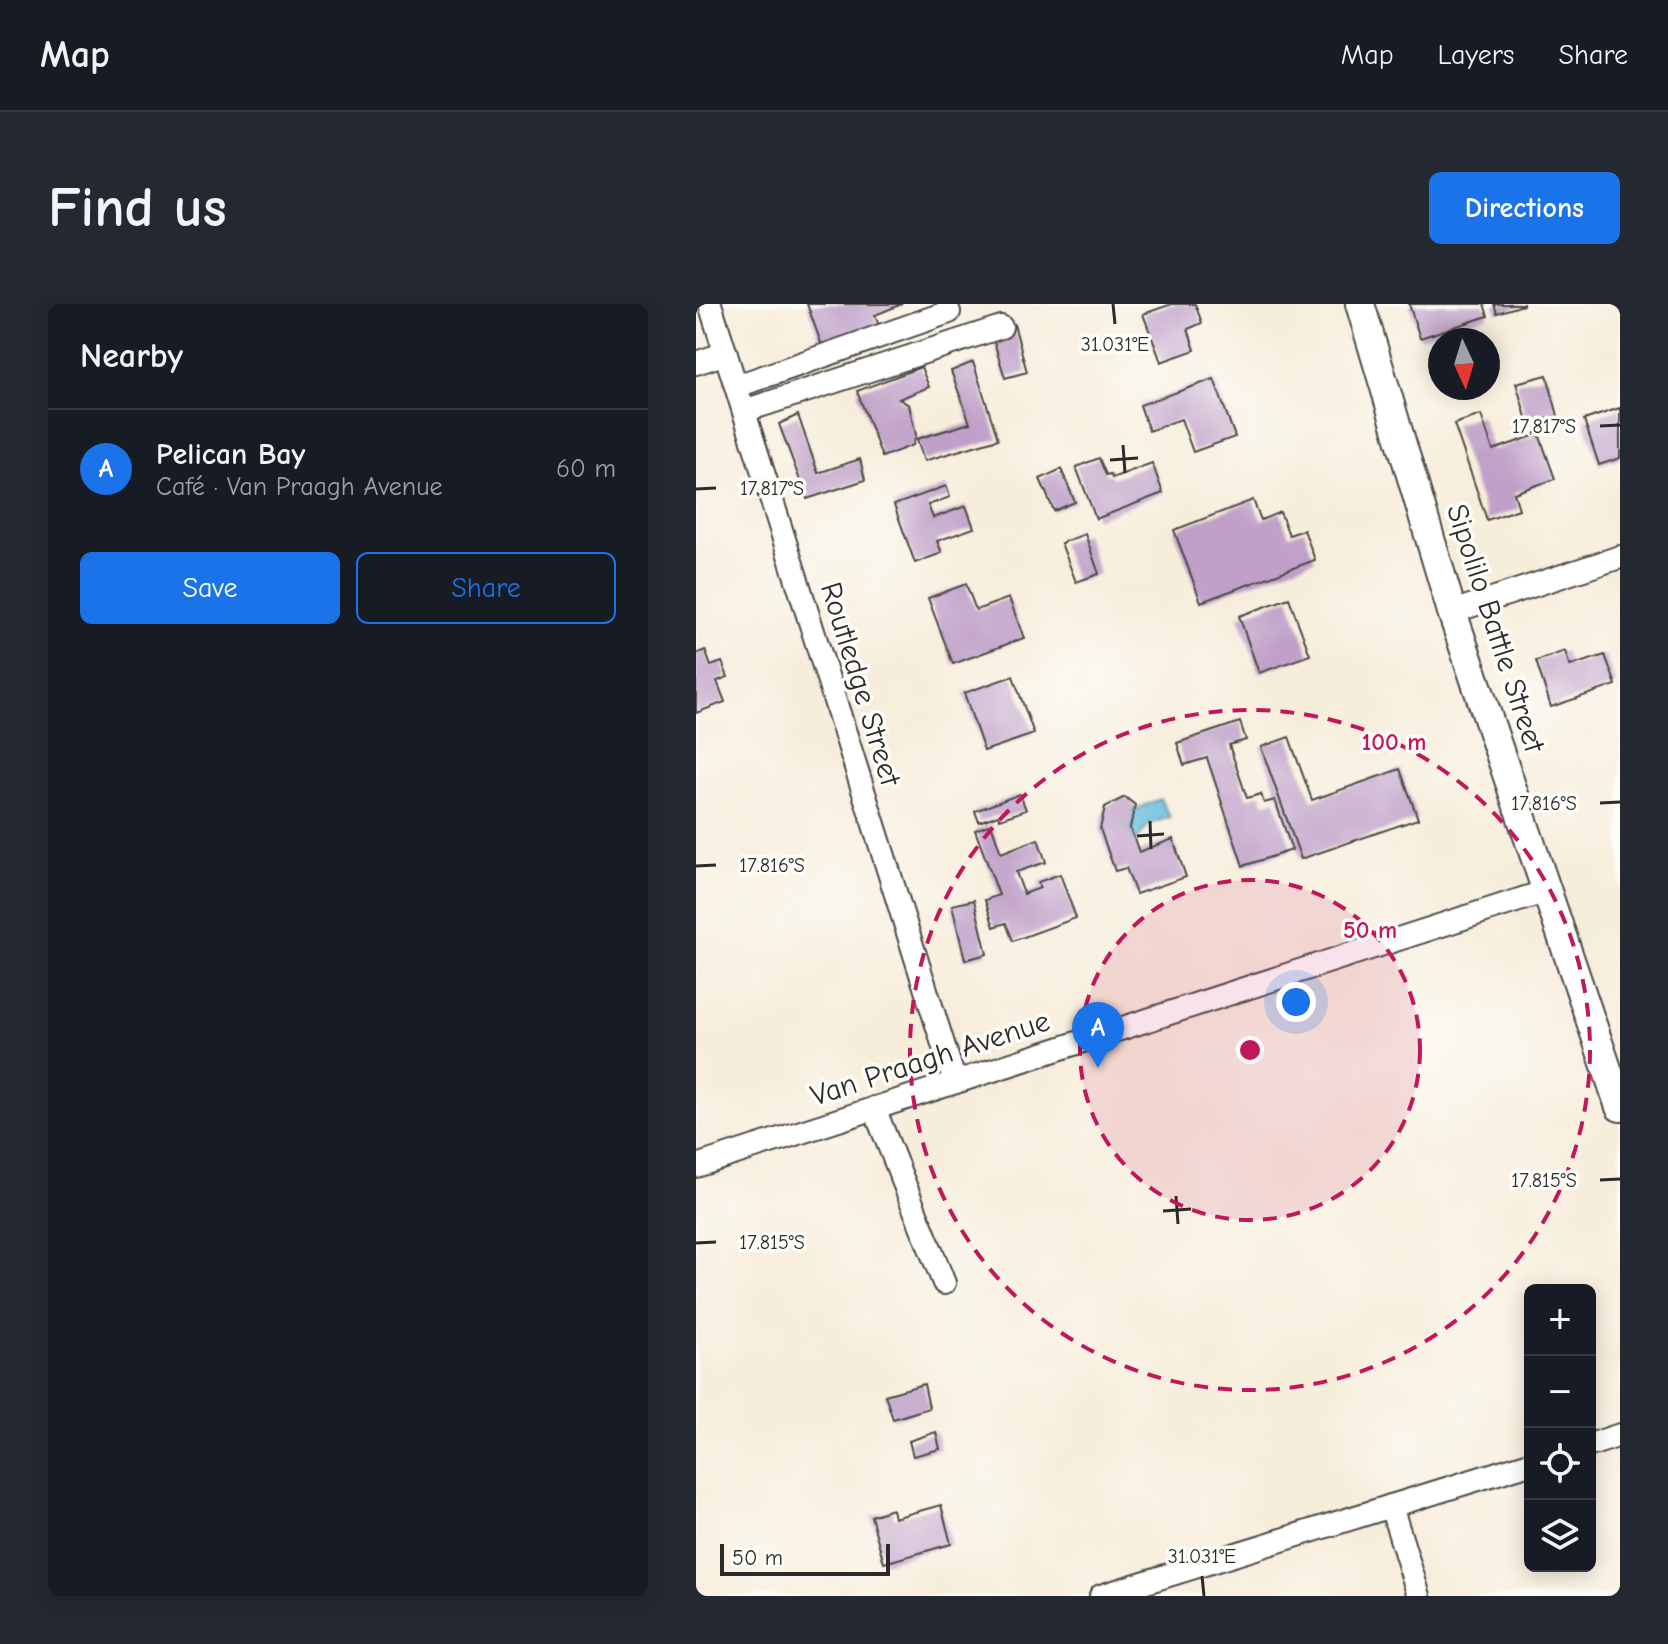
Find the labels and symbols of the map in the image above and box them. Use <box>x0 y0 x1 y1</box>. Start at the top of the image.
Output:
north arrow <box>1428 328 1500 400</box>
text: 31.031°E <box>1081 333 1149 356</box>
text: 17.817°S <box>1512 415 1576 438</box>
text: 17.817°S <box>740 477 804 500</box>
street label: Sipolilo Battle Street <box>1439 500 1553 758</box>
street label: Routledge Street <box>813 578 908 791</box>
text: 100 m <box>1362 728 1426 756</box>
text: 17.816°S <box>1511 792 1577 815</box>
text: 17.816°S <box>739 854 805 877</box>
text: 50 m <box>1343 916 1397 944</box>
your location <box>1276 982 1316 1022</box>
pin: A <box>1072 1002 1124 1068</box>
street label: Van Praagh Avenue <box>806 1003 1054 1114</box>
centre of rings <box>1236 1036 1264 1064</box>
text: 17.815°S <box>1511 1169 1577 1192</box>
text: 17.815°S <box>739 1231 805 1254</box>
scale bar <box>720 1540 890 1576</box>
text: 31.031°E <box>1168 1545 1236 1568</box>

